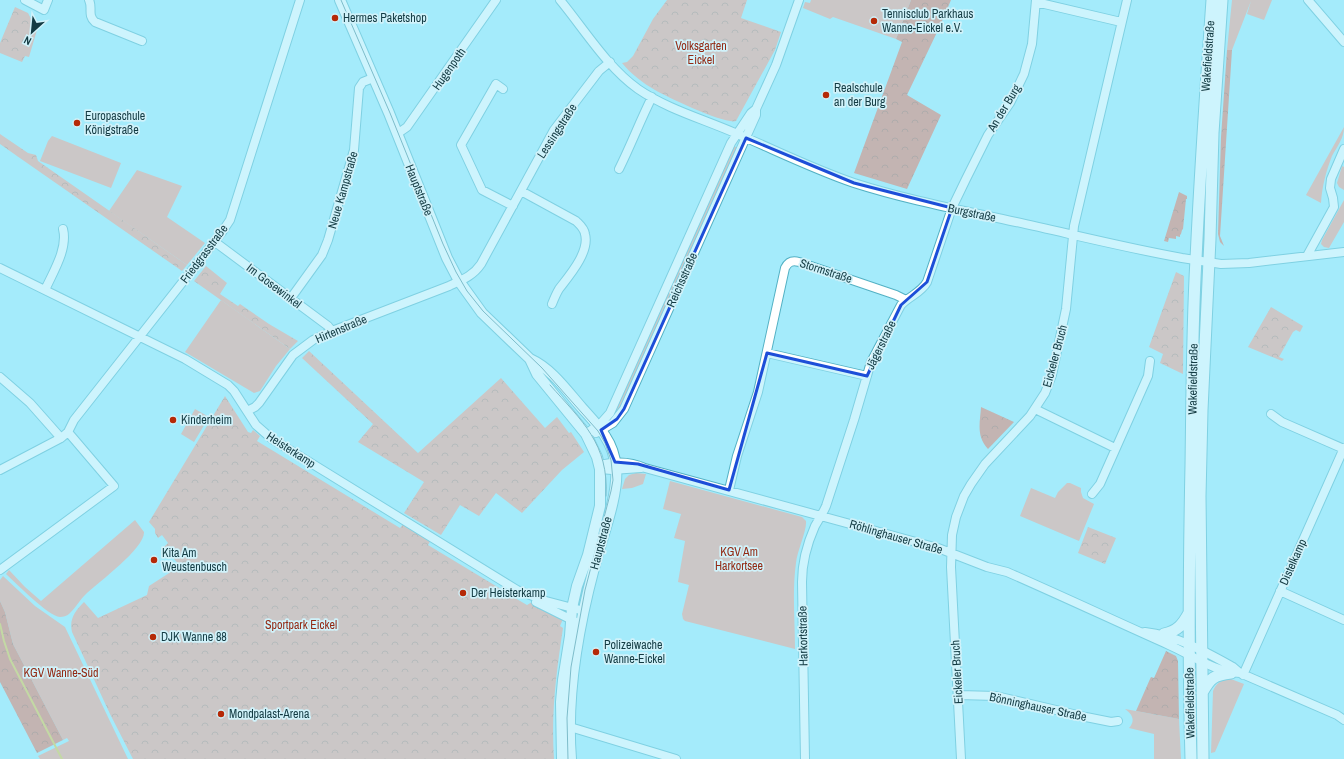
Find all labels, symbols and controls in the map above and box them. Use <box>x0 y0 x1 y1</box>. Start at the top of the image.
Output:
place label: Tennisclub Parkhaus Wanne-Eickel e.V. <box>882 6 973 36</box>
place label: Hermes Paketshop <box>343 10 427 26</box>
north arrow <box>12 12 52 52</box>
marker: Hermes Paketshop <box>330 13 340 23</box>
marker: Tennisclub Parkhaus Wanne-Eickel e.V. <box>869 16 879 26</box>
street label: Wakefieldstraße <box>1198 20 1218 92</box>
text: N <box>21 33 34 49</box>
park label: Volksgarten Eickel <box>675 38 727 68</box>
street label: Hugenpoth <box>429 45 469 93</box>
place label: Realschule an der Burg <box>834 80 886 110</box>
street label: An der Burg <box>983 81 1025 135</box>
marker: Realschule an der Burg <box>821 90 831 100</box>
street label: Lessingstraße <box>533 100 581 162</box>
place label: Europaschule Königstraße <box>85 108 145 138</box>
marker: Europaschule Königstraße <box>72 118 82 128</box>
street label: Neue Kampstraße <box>324 149 362 231</box>
street label: Hauptstraße <box>401 162 437 218</box>
street label: Burgstraße <box>947 200 997 226</box>
street label: Friedgrasstraße <box>177 221 231 287</box>
street label: Reichsstraße <box>663 250 701 310</box>
street label: Stormstraße <box>798 255 854 287</box>
street label: Im Gosewinkel <box>243 260 305 312</box>
street label: Hirtenstraße <box>313 311 369 347</box>
street label: Jägerstraße <box>862 318 900 372</box>
street label: Eickeler Bruch <box>1039 323 1071 389</box>
street label: Wakefieldstraße <box>1184 343 1202 415</box>
place label: Kinderheim <box>181 412 232 428</box>
marker: Kinderheim <box>168 415 178 425</box>
street label: Heisterkamp <box>263 428 319 472</box>
street label: Hauptstraße <box>586 515 616 571</box>
street label: Röhlinghauser Straße <box>848 516 944 558</box>
street label: Distelkamp <box>1276 536 1310 588</box>
park label: KGV Am Harkortsee <box>715 544 763 574</box>
place label: Kita Am Weustenbusch <box>162 545 227 575</box>
marker: Kita Am Weustenbusch <box>149 555 159 565</box>
place label: Der Heisterkamp <box>471 585 545 601</box>
marker: Der Heisterkamp <box>458 588 468 598</box>
street label: Harkortstraße <box>794 606 812 666</box>
park label: Sportpark Eickel <box>265 617 337 633</box>
place label: DJK Wanne 88 <box>161 629 227 645</box>
marker: DJK Wanne 88 <box>148 632 158 642</box>
place label: Polizeiwache Wanne-Eickel <box>604 637 665 667</box>
street label: Eickeler Bruch <box>947 640 967 704</box>
marker: Polizeiwache Wanne-Eickel <box>591 647 601 657</box>
park label: KGV Wanne-Süd <box>23 665 99 681</box>
street label: Wakefieldstraße <box>1181 667 1199 739</box>
street label: Bönninghauser Straße <box>988 689 1088 725</box>
place label: Mondpalast-Arena <box>229 706 310 722</box>
marker: Mondpalast-Arena <box>216 709 226 719</box>

